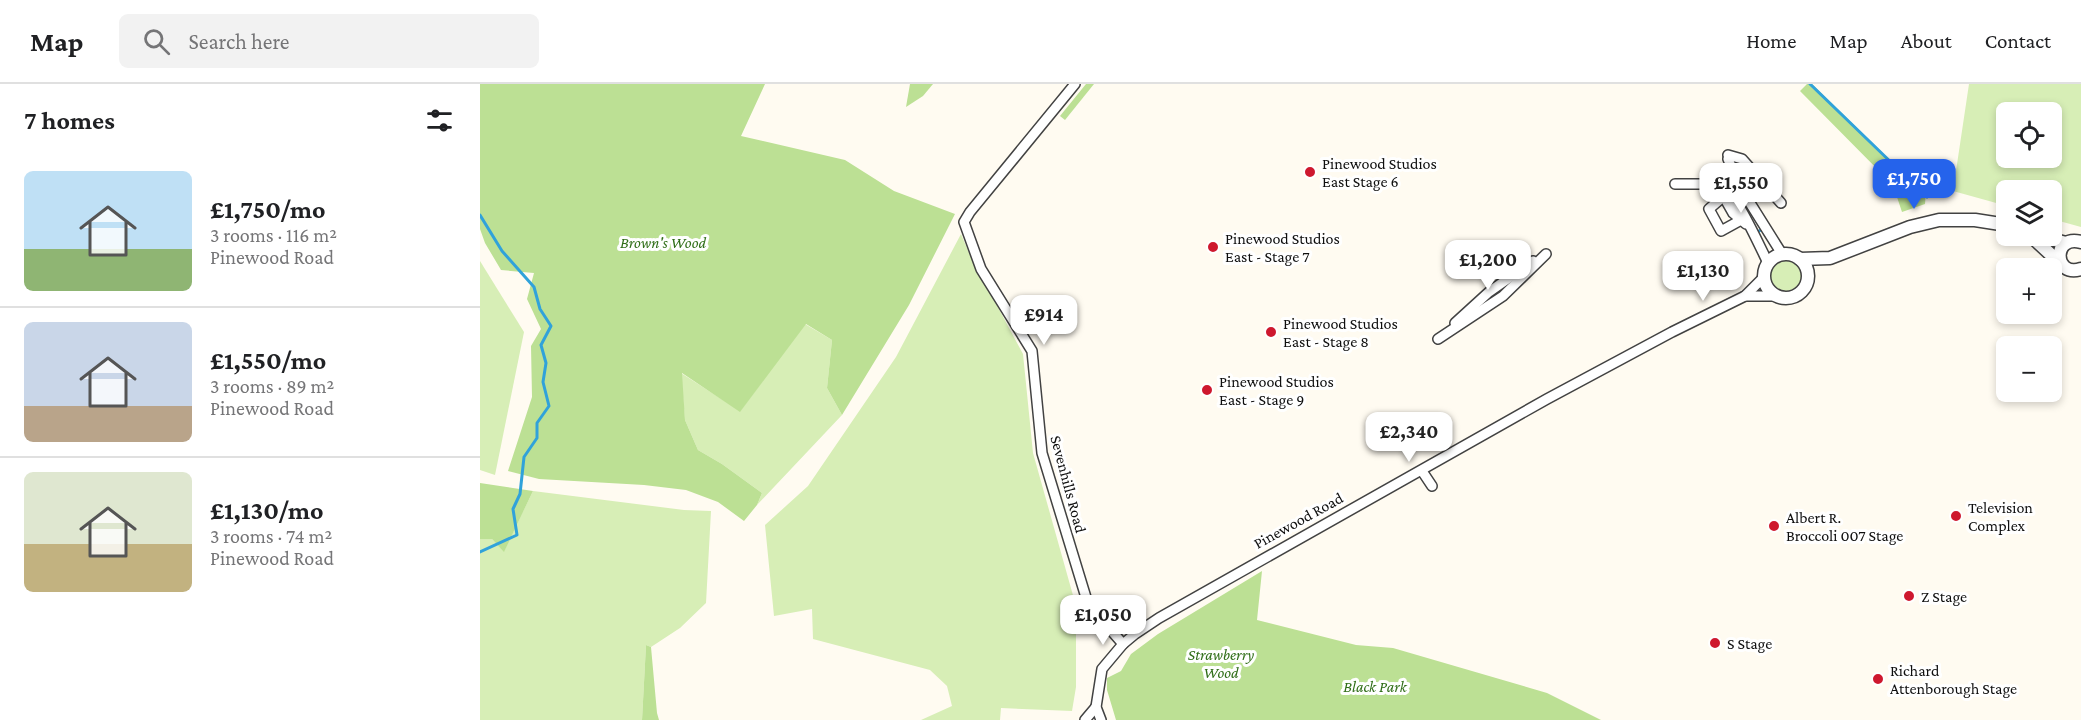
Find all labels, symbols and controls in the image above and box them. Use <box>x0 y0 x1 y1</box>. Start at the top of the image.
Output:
search box <box>119 14 539 68</box>
icon: search <box>140 25 173 58</box>
text: Map <box>30 26 83 57</box>
text: Search here <box>188 29 289 54</box>
text: Home <box>1746 29 1796 53</box>
text: Map <box>1829 29 1868 53</box>
text: About <box>1901 29 1952 53</box>
text: Contact <box>1985 29 2051 53</box>
map controls <box>1996 102 2062 402</box>
button: locate <box>1996 102 2062 168</box>
icon: filters <box>423 104 456 137</box>
text: 7 homes <box>24 106 115 135</box>
place label: Pinewood Studios East Stage 6 <box>1322 155 1437 191</box>
pin: £1,750 <box>1865 159 1963 210</box>
pin: £1,550 <box>1692 163 1790 214</box>
marker: Pinewood Studios East Stage 6 <box>1303 165 1317 179</box>
text: £1,750 <box>1887 167 1941 189</box>
text: £1,550 <box>1713 171 1769 193</box>
button: layers <box>1996 180 2062 246</box>
icon: home <box>72 195 144 267</box>
text: £1,750/mo <box>210 195 326 224</box>
text: 3 rooms · 116 m² <box>210 224 337 246</box>
place label: Pinewood Studios East - Stage 7 <box>1225 230 1340 266</box>
park label: Brown's Wood <box>620 234 706 251</box>
marker: Pinewood Studios East - Stage 7 <box>1206 240 1220 254</box>
pin: £1,200 <box>1439 240 1537 291</box>
text: Pinewood Road <box>210 246 334 268</box>
text: £1,200 <box>1459 248 1517 270</box>
pin: £1,130 <box>1654 251 1752 302</box>
button: + <box>1996 258 2062 324</box>
text: £1,130 <box>1676 259 1730 281</box>
pin: £914 <box>1008 295 1080 346</box>
text: £914 <box>1024 303 1064 325</box>
place label: Pinewood Studios East - Stage 8 <box>1283 315 1398 351</box>
marker: Pinewood Studios East - Stage 8 <box>1264 325 1278 339</box>
button: − <box>1996 336 2062 402</box>
icon: home <box>72 346 144 418</box>
text: £1,550/mo <box>210 346 326 375</box>
place label: Pinewood Studios East - Stage 9 <box>1219 373 1334 409</box>
text: 3 rooms · 89 m² <box>210 375 334 397</box>
marker: Pinewood Studios East - Stage 9 <box>1200 383 1214 397</box>
text: Pinewood Road <box>210 397 334 419</box>
pin: £2,340 <box>1360 412 1458 463</box>
text: £2,340 <box>1380 420 1438 442</box>
street label: Sevenhills Road <box>1047 434 1090 535</box>
street label: Pinewood Road <box>1251 489 1346 552</box>
icon: home <box>72 496 144 568</box>
text: £1,130/mo <box>210 496 324 525</box>
place label: Television Complex <box>1968 499 2033 535</box>
place label: Albert R. Broccoli 007 Stage <box>1786 509 1903 545</box>
marker: Television Complex <box>1949 509 1963 523</box>
marker: Albert R. Broccoli 007 Stage <box>1767 519 1781 533</box>
text: 3 rooms · 74 m² <box>210 525 332 547</box>
text: Pinewood Road <box>210 547 334 569</box>
place label: Z Stage <box>1921 588 1967 606</box>
marker: Z Stage <box>1902 589 1916 603</box>
pin: £1,050 <box>1054 595 1152 646</box>
text: £1,050 <box>1074 603 1132 625</box>
place label: S Stage <box>1727 635 1772 653</box>
marker: S Stage <box>1708 636 1722 650</box>
park label: Strawberry Wood <box>1188 646 1255 681</box>
place label: Richard Attenborough Stage <box>1890 662 2017 698</box>
marker: Richard Attenborough Stage <box>1871 672 1885 686</box>
park label: Black Park <box>1343 678 1408 695</box>

